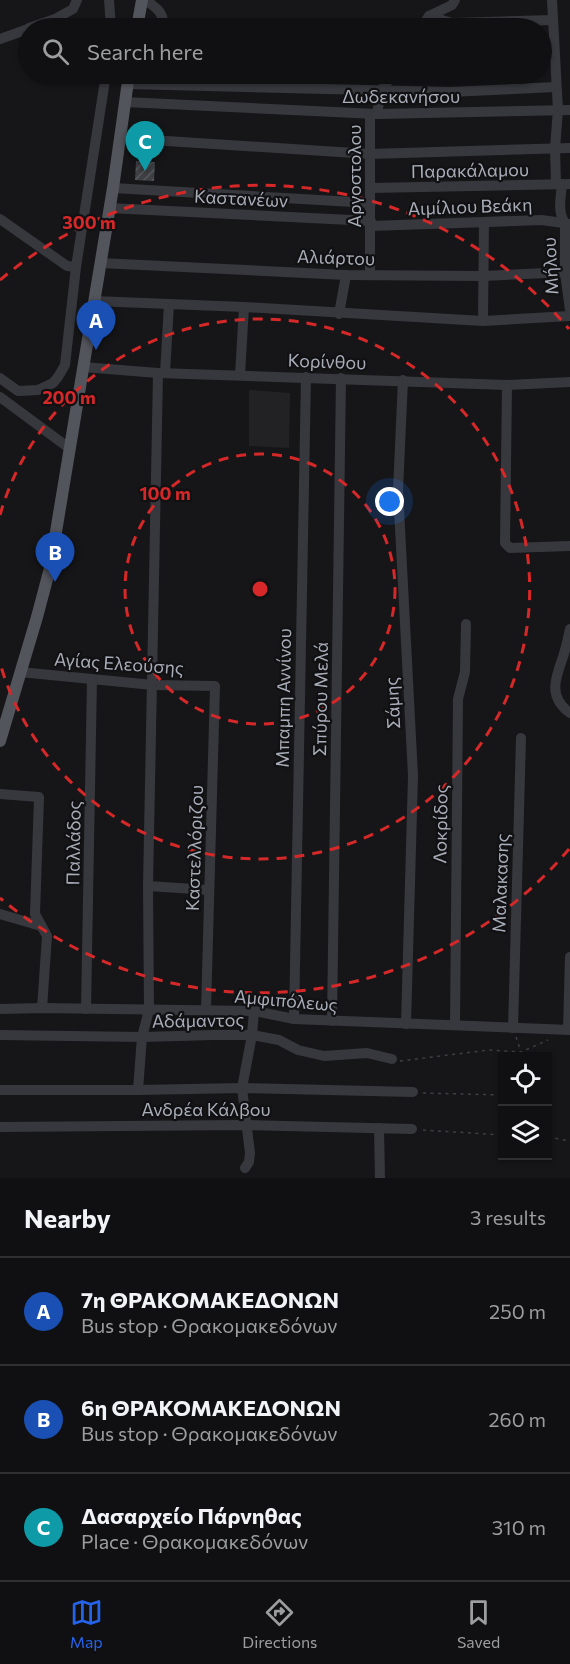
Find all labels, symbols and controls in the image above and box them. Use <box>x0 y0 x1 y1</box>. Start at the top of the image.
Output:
search box <box>18 18 552 84</box>
icon: search <box>39 35 72 68</box>
text: Search here <box>87 38 203 65</box>
street label: Δωδεκανήσου <box>342 85 460 107</box>
pin: C <box>126 122 164 171</box>
street label: Αργοστολου <box>343 125 365 227</box>
street label: Παρακάλαμου <box>411 158 529 182</box>
street label: Καστανέων <box>194 185 288 211</box>
street label: Αιμίλιου Βεάκη <box>407 193 533 219</box>
text: 300 m <box>62 211 116 233</box>
street label: Μήλου <box>538 237 562 295</box>
street label: Αλιάρτου <box>297 245 375 269</box>
pin: A <box>76 300 116 350</box>
street label: Κορίνθου <box>287 349 367 373</box>
text: 200 m <box>42 386 96 408</box>
text: 100 m <box>139 482 191 504</box>
your location <box>375 487 404 516</box>
pin: B <box>36 532 74 582</box>
centre of rings <box>250 579 270 599</box>
street label: Μπαμπη Αννίνου <box>271 628 295 768</box>
street label: Σπύρου Μελά <box>308 642 332 756</box>
street label: Αγίας Ελεούσης <box>53 647 185 679</box>
street label: Σάμης <box>380 676 404 730</box>
street label: Λοκρίδος <box>428 784 452 864</box>
street label: Καστελλόριζου <box>181 785 207 911</box>
street label: Παλλάδος <box>61 800 85 886</box>
street label: Μαλακασης <box>487 833 513 933</box>
street label: Αμφιπόλεως <box>234 985 339 1015</box>
street label: Αδάμαντος <box>152 1008 245 1032</box>
map controls <box>498 1052 552 1160</box>
button: locate <box>498 1052 552 1106</box>
street label: Ανδρέα Κάλβου <box>141 1098 271 1120</box>
button: layers <box>498 1106 552 1160</box>
text: Nearby <box>24 1202 111 1233</box>
text: 3 results <box>470 1205 546 1229</box>
text: 7η ΘΡΑΚΟΜΑΚΕΔΟΝΩΝ <box>81 1286 339 1313</box>
text: A <box>36 1299 51 1323</box>
text: 250 m <box>489 1299 546 1323</box>
text: Bus stop · Θρακομακεδόνων <box>81 1313 337 1337</box>
text: 6η ΘΡΑΚΟΜΑΚΕΔΟΝΩΝ <box>81 1394 341 1421</box>
text: B <box>37 1407 50 1431</box>
text: 260 m <box>488 1407 546 1431</box>
text: Bus stop · Θρακομακεδόνων <box>81 1421 337 1445</box>
text: Δασαρχείο Πάρνηθας <box>81 1502 302 1529</box>
text: C <box>37 1515 50 1539</box>
text: 310 m <box>492 1515 546 1539</box>
text: Place · Θρακομακεδόνων <box>81 1529 308 1553</box>
tab: Map <box>70 1596 103 1651</box>
tab: Directions <box>242 1596 317 1651</box>
tab: Saved <box>457 1596 500 1651</box>

